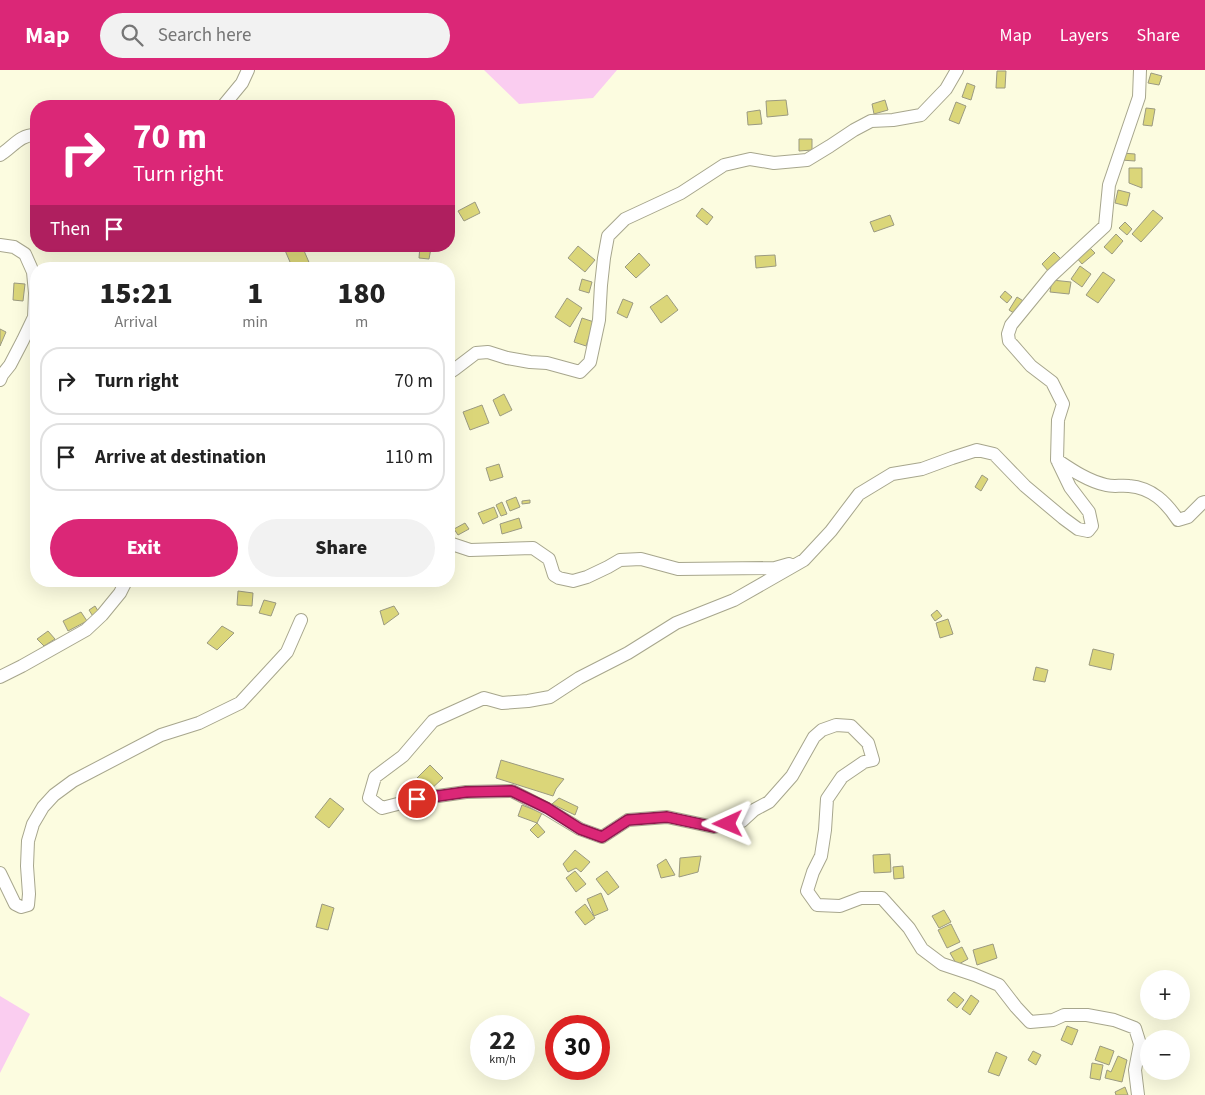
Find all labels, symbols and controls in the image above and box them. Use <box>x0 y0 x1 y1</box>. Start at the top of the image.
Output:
search box <box>100 13 450 58</box>
text: Map <box>25 18 70 53</box>
icon: search <box>118 21 146 49</box>
text: Search here <box>158 22 251 49</box>
text: Map <box>1000 23 1032 48</box>
text: Layers <box>1060 23 1109 48</box>
text: Share <box>1137 23 1180 48</box>
text: 70 m <box>133 112 207 162</box>
icon: right <box>50 120 115 185</box>
text: Turn right <box>133 158 223 190</box>
icon: arrive <box>100 215 128 243</box>
text: Then <box>50 216 90 243</box>
text: 15:21 <box>99 272 173 315</box>
text: 1 <box>247 272 263 315</box>
text: 180 <box>338 272 386 315</box>
text: Arrival <box>115 311 158 333</box>
text: min <box>242 311 268 333</box>
text: m <box>355 311 368 333</box>
icon: right <box>52 367 80 395</box>
text: Turn right <box>95 368 179 395</box>
text: 70 m <box>395 368 433 395</box>
icon: arrive <box>52 443 80 471</box>
text: Arrive at destination <box>95 444 266 471</box>
text: 110 m <box>385 444 433 471</box>
button: Exit <box>50 519 238 577</box>
button: Share <box>248 519 435 577</box>
pin <box>396 778 438 820</box>
icon: arrive <box>403 785 431 813</box>
position arrow <box>701 797 753 849</box>
map controls <box>1140 970 1190 1080</box>
button: + <box>1140 970 1190 1020</box>
speed limit sign: 30 <box>545 1015 610 1080</box>
text: 22 <box>489 1023 516 1059</box>
button: − <box>1140 1030 1190 1080</box>
text: km/h <box>489 1051 516 1068</box>

